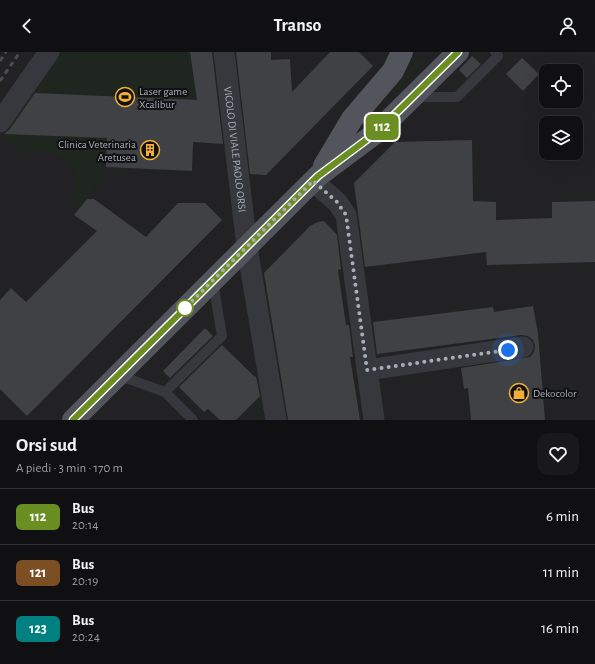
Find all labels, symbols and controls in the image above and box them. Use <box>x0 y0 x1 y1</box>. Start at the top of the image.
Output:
icon: back <box>16 15 38 37</box>
icon: person <box>557 15 579 37</box>
text: Transo <box>274 17 322 35</box>
map controls <box>539 64 583 160</box>
button: locate <box>539 64 583 108</box>
sports icon: Laser game Xcalibur <box>114 86 136 108</box>
place label: Laser game Xcalibur <box>139 86 187 110</box>
street label: VICOLO DI VIALE PAOLO ORSI <box>222 86 248 213</box>
line badge: 112 <box>359 114 405 140</box>
button: layers <box>539 116 583 160</box>
text: 112 <box>374 120 390 134</box>
place label: Clinica Veterinaria Aretusea <box>58 139 136 163</box>
building icon: Clinica Veterinaria Aretusea <box>139 139 161 161</box>
unlabelled marker <box>176 299 194 317</box>
your location <box>498 340 518 360</box>
shop icon: Dekocolor <box>508 382 530 404</box>
place label: Dekocolor <box>533 388 577 399</box>
button: heart <box>537 433 579 475</box>
text: Orsi sud <box>16 436 77 455</box>
text: A piedi · 3 min · 170 m <box>16 462 123 475</box>
text: Bus <box>72 501 94 516</box>
text: 6 min <box>546 509 579 524</box>
text: 112 <box>30 510 46 524</box>
text: 20:14 <box>72 519 98 532</box>
text: Bus <box>72 557 94 572</box>
text: 11 min <box>543 565 579 580</box>
text: 121 <box>30 566 46 580</box>
text: 20:19 <box>72 575 98 588</box>
text: Bus <box>72 613 94 628</box>
text: 16 min <box>541 621 579 636</box>
text: 123 <box>29 622 47 636</box>
text: 20:24 <box>72 631 100 644</box>

